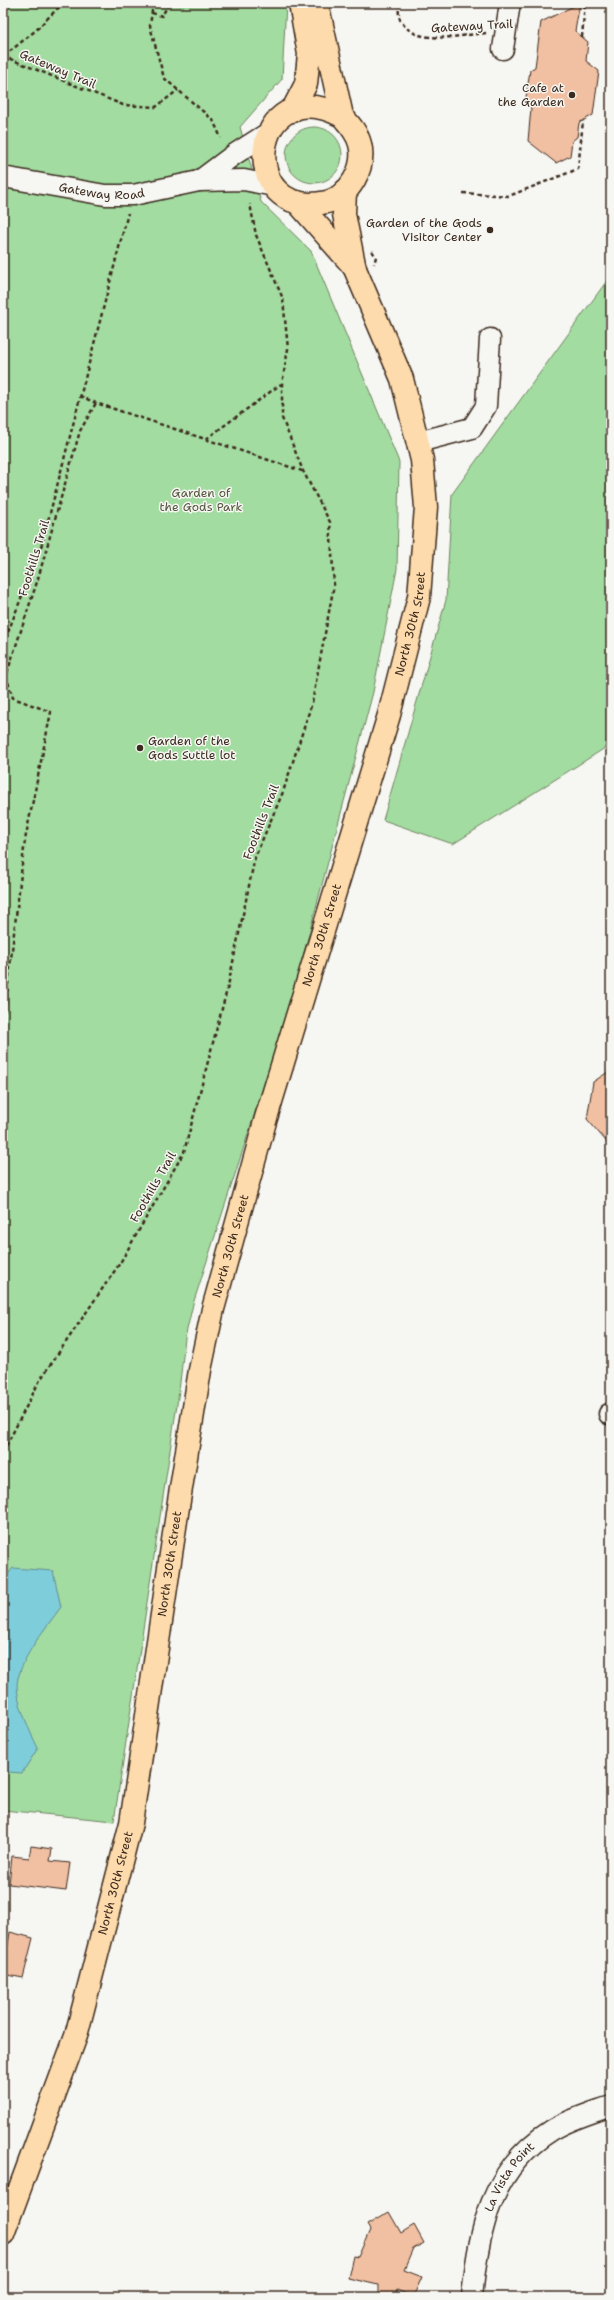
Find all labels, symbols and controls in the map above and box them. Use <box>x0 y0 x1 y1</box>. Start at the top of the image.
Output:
street label: Gateway Trail <box>431 16 514 36</box>
street label: Gateway Trail <box>17 46 99 93</box>
place label: Cafe at the Garden <box>498 80 564 110</box>
marker: Cafe at the Garden <box>567 90 577 100</box>
street label: Gateway Road <box>57 179 147 204</box>
place label: Garden of the Gods Visitor Center <box>366 215 482 245</box>
marker: Garden of the Gods Visitor Center <box>485 225 495 235</box>
park label: Garden of the Gods Park <box>160 485 243 515</box>
street label: Foothills Trail <box>15 517 53 598</box>
street label: North 30th Street <box>391 571 429 678</box>
place label: Garden of the Gods Suttle lot <box>148 733 236 763</box>
marker: Garden of the Gods Suttle lot <box>135 743 145 753</box>
street label: Foothills Trail <box>239 782 283 862</box>
street label: North 30th Street <box>299 882 345 989</box>
street label: Foothills Trail <box>126 1148 180 1225</box>
street label: North 30th Street <box>209 1192 252 1300</box>
street label: North 30th Street <box>154 1510 185 1618</box>
street label: North 30th Street <box>94 1829 137 1937</box>
street label: La Vista Point <box>481 2138 538 2214</box>

